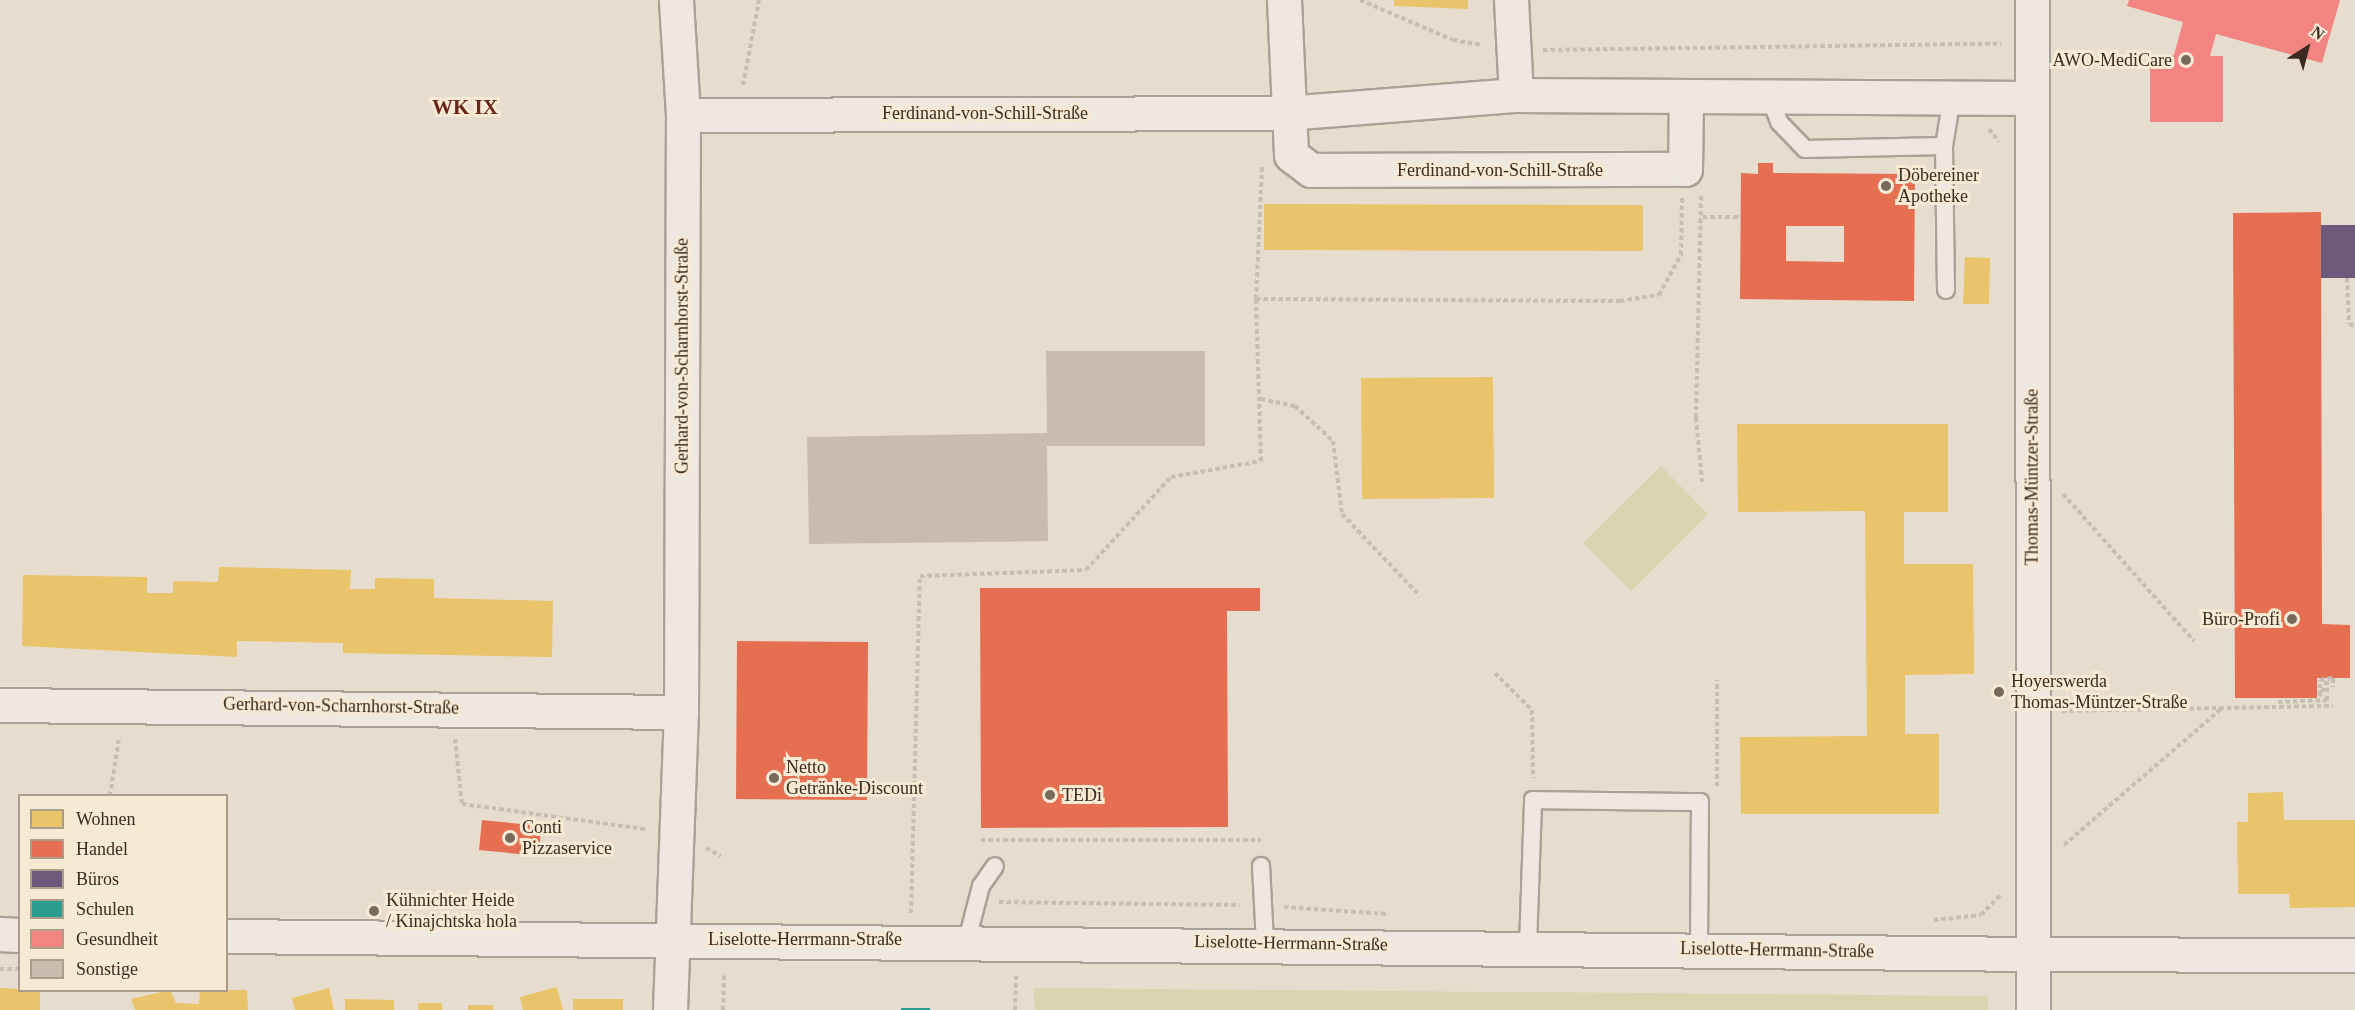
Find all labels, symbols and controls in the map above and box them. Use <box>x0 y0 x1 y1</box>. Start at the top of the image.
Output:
north arrow <box>2277 18 2337 78</box>
text: N <box>2308 23 2328 43</box>
place label: AWO-MediCare <box>2052 49 2172 71</box>
marker: AWO-MediCare <box>2177 51 2195 69</box>
district label: WK IX <box>432 94 498 120</box>
street label: Ferdinand-von-Schill-Straße <box>882 102 1088 124</box>
street label: Ferdinand-von-Schill-Straße <box>1397 159 1603 181</box>
place label: Döbereiner Apotheke <box>1898 165 1979 207</box>
marker: Döbereiner Apotheke <box>1879 179 1893 193</box>
street label: Gerhard-von-Scharnhorst-Straße <box>671 238 693 474</box>
street label: Thomas-Müntzer-Straße <box>2021 389 2043 565</box>
place label: Büro-Profi <box>2202 608 2280 630</box>
marker: Büro-Profi <box>2285 612 2299 626</box>
place label: Hoyerswerda Thomas-Müntzer-Straße <box>2011 671 2188 714</box>
marker: Hoyerswerda Thomas-Müntzer-Straße <box>1992 685 2006 699</box>
street label: Gerhard-von-Scharnhorst-Straße <box>223 693 459 719</box>
place label: Netto Getränke-Discount <box>786 757 923 800</box>
marker: Netto Getränke-Discount <box>767 771 781 785</box>
place label: TEDi <box>1062 784 1102 806</box>
marker: TEDi <box>1043 788 1057 802</box>
legend <box>18 794 228 992</box>
text: Wohnen <box>76 809 136 829</box>
place label: Conti Pizzaservice <box>522 817 612 860</box>
marker: Conti Pizzaservice <box>503 831 517 845</box>
text: Handel <box>76 839 128 859</box>
text: Büros <box>76 869 119 889</box>
place label: Kühnichter Heide / Kinajchtska hola <box>386 890 517 932</box>
text: Schulen <box>76 899 134 919</box>
marker: Kühnichter Heide / Kinajchtska hola <box>367 904 381 918</box>
street label: Liselotte-Herrmann-Straße <box>708 928 902 950</box>
text: Gesundheit <box>76 929 158 949</box>
street label: Liselotte-Herrmann-Straße <box>1194 931 1388 955</box>
street label: Liselotte-Herrmann-Straße <box>1680 938 1874 962</box>
text: Sonstige <box>76 959 138 979</box>

